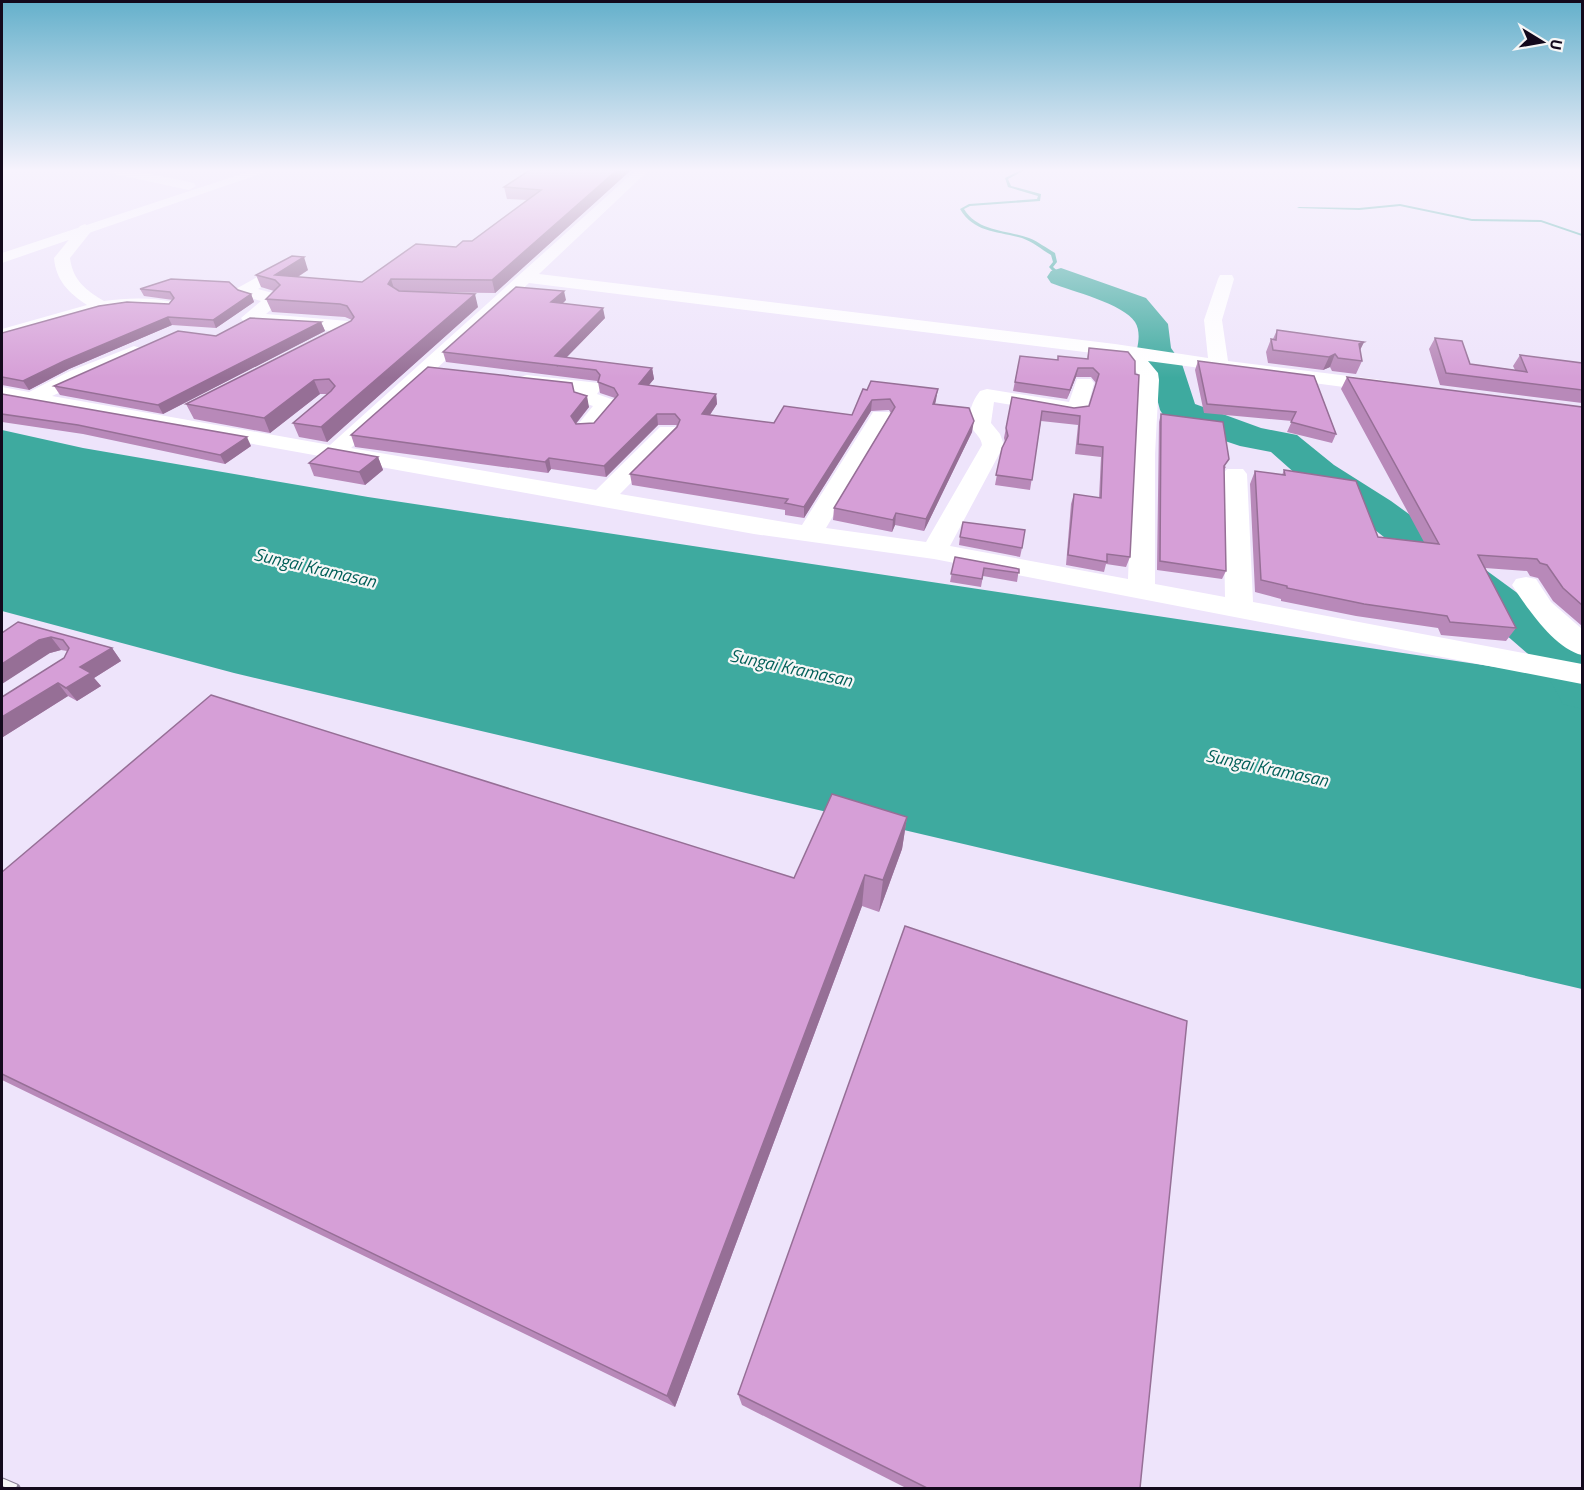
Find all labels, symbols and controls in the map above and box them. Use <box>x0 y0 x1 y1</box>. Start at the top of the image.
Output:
north arrow <box>1512 12 1572 72</box>
text: U <box>1544 37 1570 52</box>
water label: Sungai Kramasan <box>251 540 380 595</box>
water label: Sungai Kramasan <box>727 641 856 694</box>
water label: Sungai Kramasan <box>1203 741 1332 794</box>

